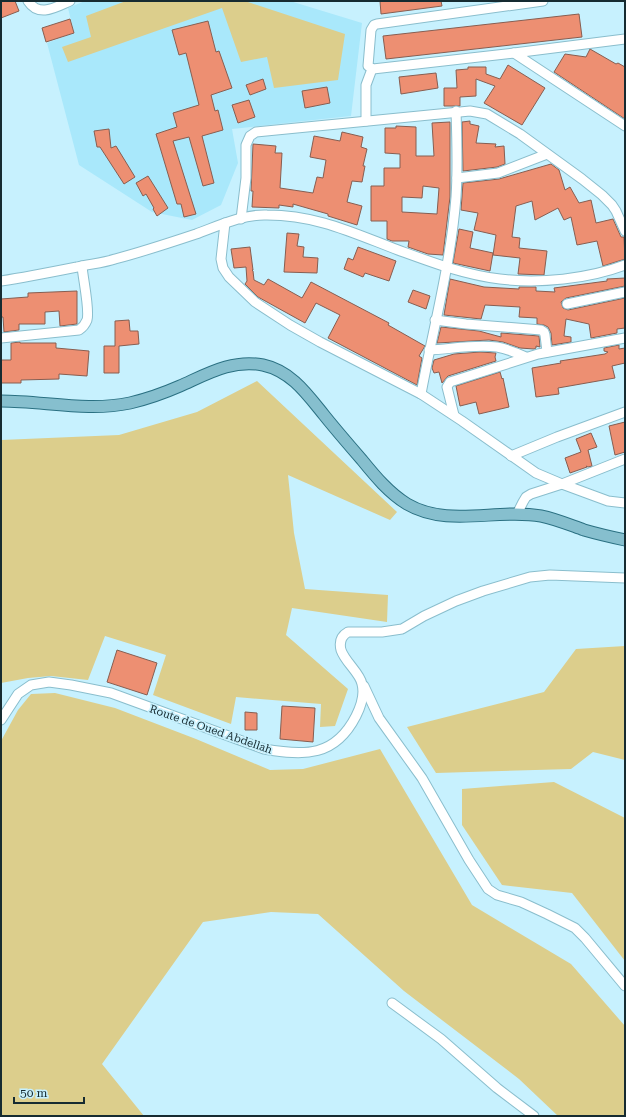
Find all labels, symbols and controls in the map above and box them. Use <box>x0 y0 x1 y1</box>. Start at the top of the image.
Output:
street label: Route de Oued Abdellah <box>148 702 274 757</box>
scale bar <box>14 1079 84 1105</box>
text: 50 m <box>20 1086 47 1100</box>

